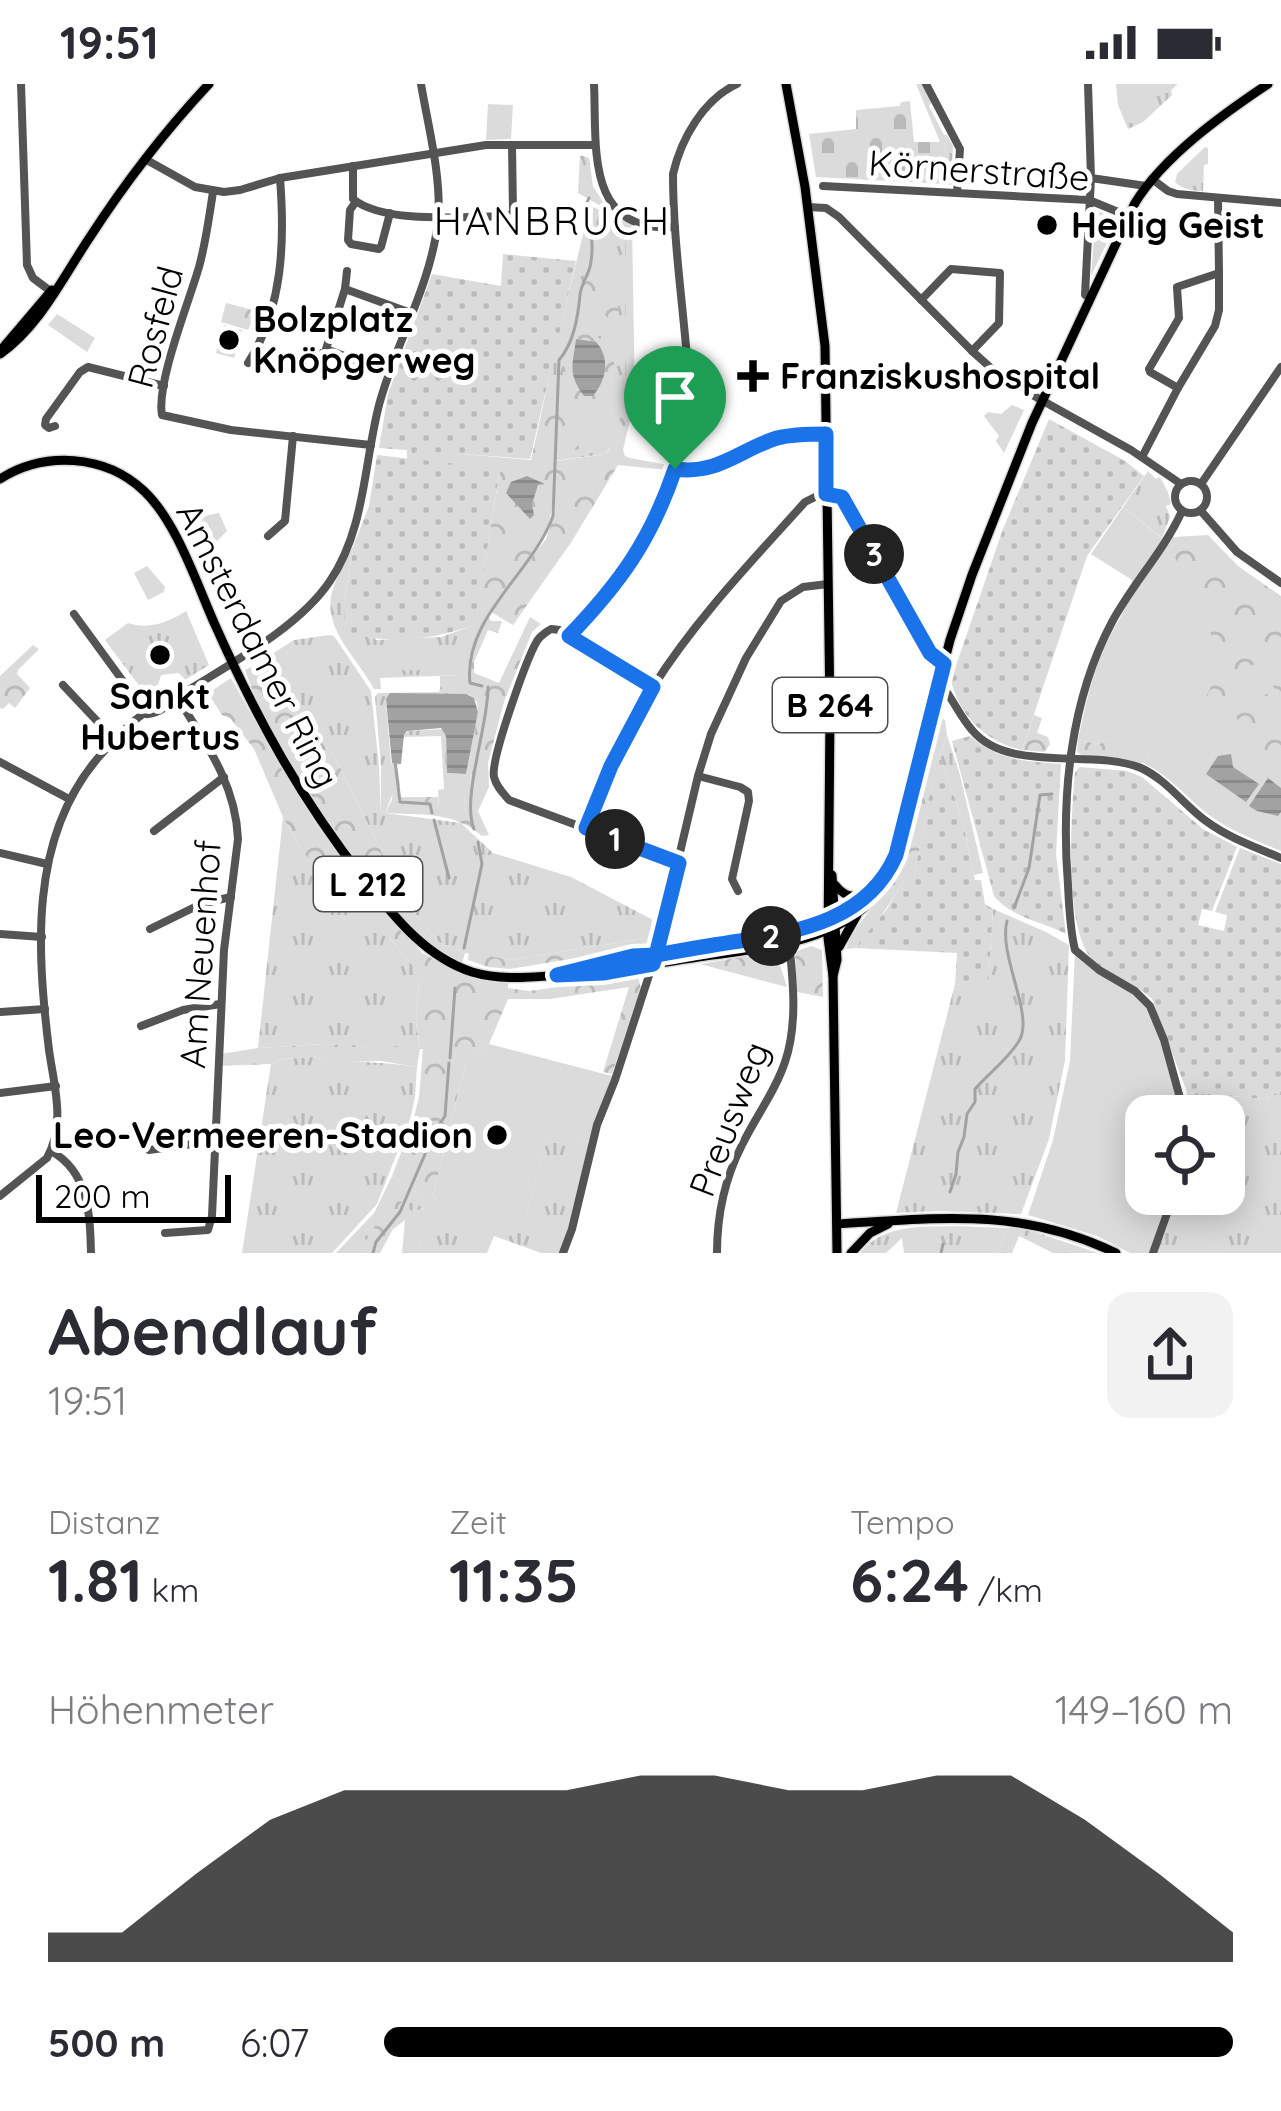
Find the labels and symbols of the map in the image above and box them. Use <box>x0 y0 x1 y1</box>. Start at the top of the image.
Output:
street label: Körnerstraße <box>867 139 1091 200</box>
district label: HANBRUCH <box>434 196 672 245</box>
place label: Heilig Geist <box>1071 202 1265 247</box>
marker: Heilig Geist <box>1034 212 1060 238</box>
street label: Rosfeld <box>117 261 192 393</box>
place label: Bolzplatz Knöpgerweg <box>253 296 475 382</box>
marker: Bolzplatz Knöpgerweg <box>216 327 242 353</box>
pin <box>624 346 726 469</box>
place label: Franziskushospital <box>780 353 1100 398</box>
marker: Franziskushospital <box>737 360 769 392</box>
street label: Amsterdamer Ring <box>167 495 350 795</box>
pin: 3 <box>844 524 904 584</box>
marker: Sankt Hubertus <box>147 642 173 668</box>
place label: Sankt Hubertus <box>80 673 240 759</box>
road number: B 264 <box>773 678 887 732</box>
pin: 1 <box>585 809 645 869</box>
street label: Am Neuenhof <box>169 838 230 1070</box>
road number: L 212 <box>314 857 422 911</box>
pin: 2 <box>741 906 801 966</box>
street label: Preusweg <box>679 1035 779 1202</box>
place label: Leo-Vermeeren-Stadion <box>53 1112 473 1157</box>
marker: Leo-Vermeeren-Stadion <box>484 1122 510 1148</box>
scale bar <box>36 1169 231 1222</box>

